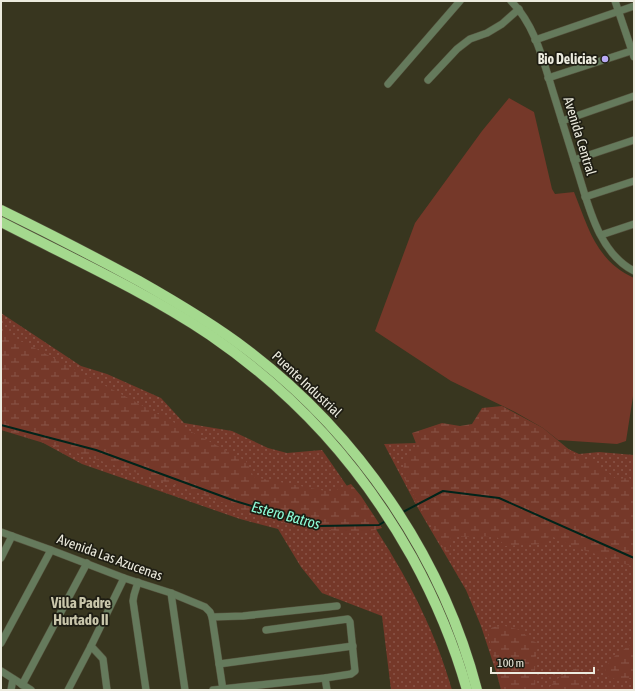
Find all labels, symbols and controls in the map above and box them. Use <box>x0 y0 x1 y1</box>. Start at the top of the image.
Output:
place label: Bio Delicias <box>538 51 597 67</box>
marker: Bio Delicias <box>600 54 610 64</box>
street label: Avenida Central <box>560 95 600 178</box>
street label: Puente Industrial <box>269 348 345 420</box>
water label: Estero Batros <box>250 498 322 532</box>
street label: Avenida Las Azucenas <box>55 530 165 584</box>
district label: Villa Padre Hurtado II <box>50 594 111 628</box>
scale bar <box>491 649 594 675</box>
text: 100 m <box>497 656 524 670</box>

